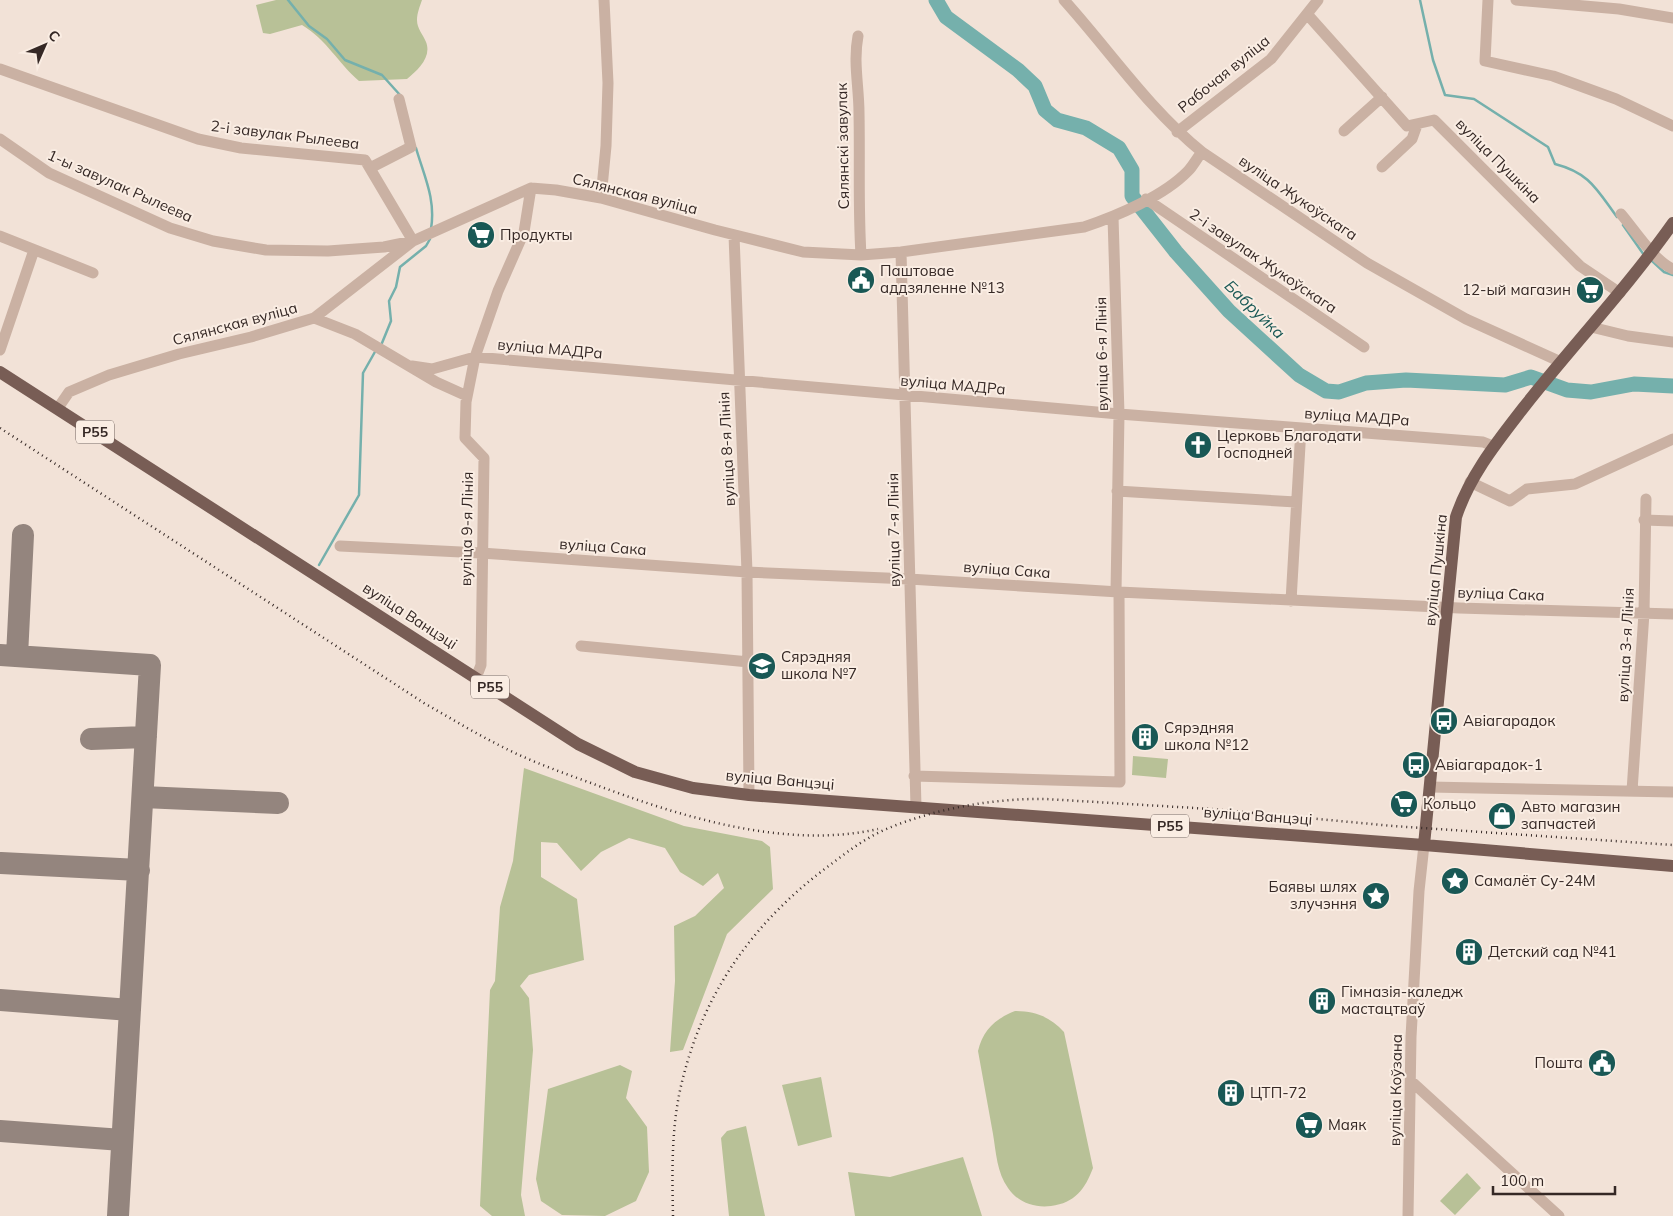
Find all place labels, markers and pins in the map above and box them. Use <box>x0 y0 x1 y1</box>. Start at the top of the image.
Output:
supermarket icon: Продукты <box>466 220 496 250</box>
place label: Продукты <box>500 225 573 244</box>
place label: Паштовае аддзяленне №13 <box>880 261 1005 297</box>
public building icon: Паштовае аддзяленне №13 <box>846 265 876 295</box>
supermarket icon: 12-ый магазин <box>1575 275 1605 305</box>
place label: 12-ый магазин <box>1462 280 1571 299</box>
place label: Церковь Благодати Господней <box>1217 426 1361 462</box>
church icon: Церковь Благодати Господней <box>1183 430 1213 460</box>
place label: Сярэдняя школа №7 <box>781 647 857 683</box>
school or university icon: Сярэдняя школа №7 <box>747 651 777 681</box>
bus stop icon: Авіагарадок <box>1429 706 1459 736</box>
place label: Авіагарадок <box>1463 711 1556 730</box>
place label: Сярэдняя школа №12 <box>1164 718 1249 754</box>
building icon: Сярэдняя школа №12 <box>1130 722 1160 752</box>
bus stop icon: Авіагарадок-1 <box>1401 750 1431 780</box>
place label: Авіагарадок-1 <box>1435 755 1543 774</box>
supermarket icon: Кольцо <box>1389 789 1419 819</box>
place label: Кольцо <box>1423 794 1476 813</box>
place label: Авто магазин запчастей <box>1521 797 1621 833</box>
shop icon: Авто магазин запчастей <box>1487 801 1517 831</box>
place icon: Самалёт Су-24М <box>1440 866 1470 896</box>
place label: Самалёт Су-24М <box>1474 871 1596 890</box>
place label: Баявы шлях злучэння <box>1269 877 1357 913</box>
place icon: Баявы шлях злучэння <box>1361 881 1391 911</box>
building icon: Детский сад №41 <box>1454 937 1484 967</box>
place label: Детский сад №41 <box>1488 942 1617 961</box>
place label: Гімназія-каледж мастацтваў <box>1341 982 1464 1018</box>
building icon: Гімназія-каледж мастацтваў <box>1307 986 1337 1016</box>
public building icon: Пошта <box>1587 1048 1617 1078</box>
place label: Пошта <box>1535 1053 1583 1072</box>
building icon: ЦТП-72 <box>1216 1078 1246 1108</box>
place label: ЦТП-72 <box>1250 1083 1307 1102</box>
supermarket icon: Маяк <box>1294 1110 1324 1140</box>
place label: Маяк <box>1328 1115 1367 1134</box>

